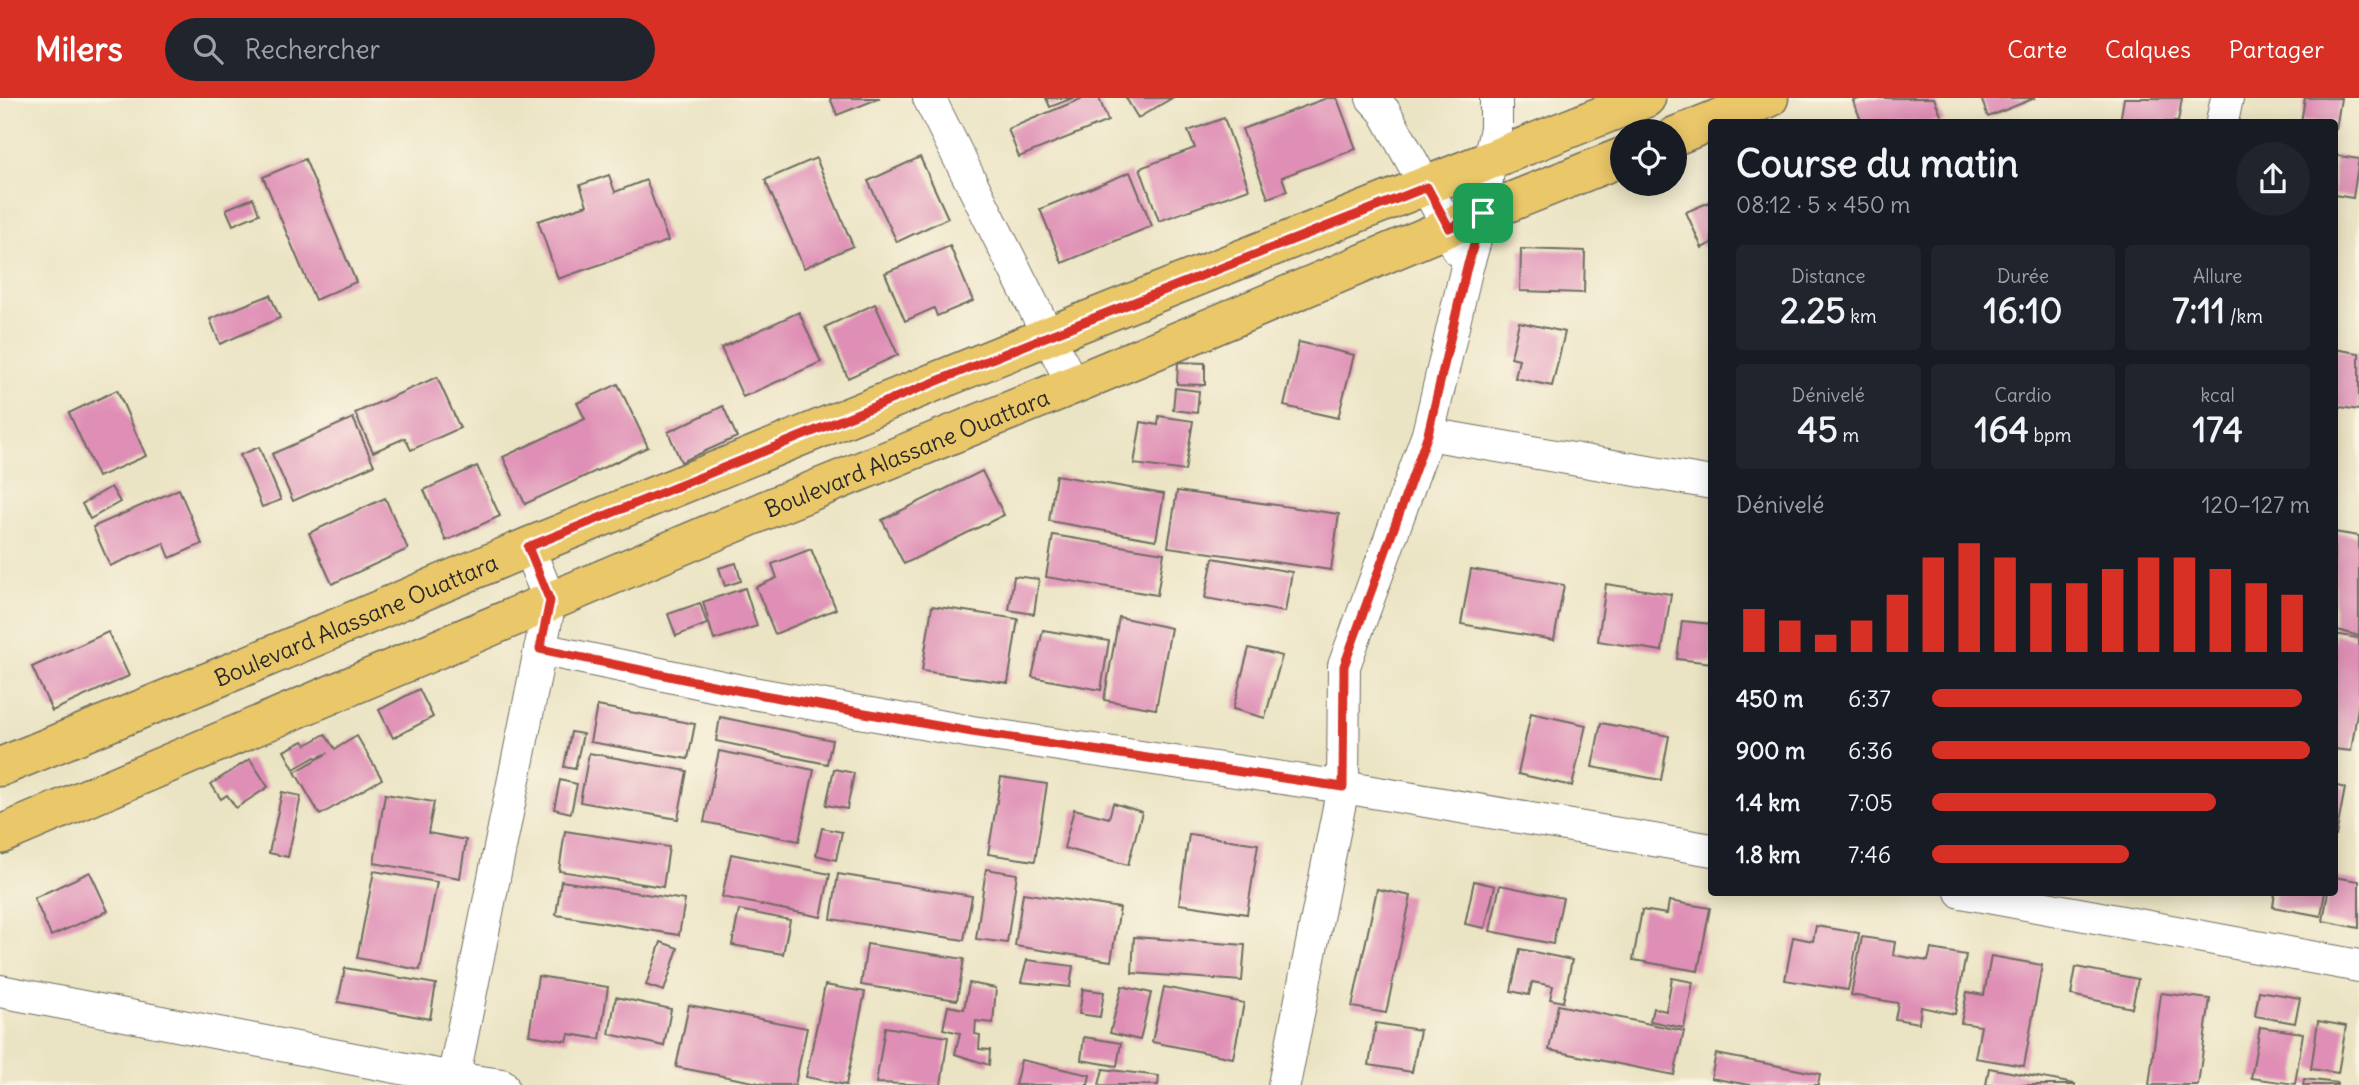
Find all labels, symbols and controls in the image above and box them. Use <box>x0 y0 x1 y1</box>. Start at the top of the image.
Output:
search box <box>165 18 655 81</box>
text: Milers <box>35 28 123 70</box>
icon: search <box>189 30 227 68</box>
text: Rechercher <box>245 33 380 66</box>
text: Carte <box>2007 34 2067 64</box>
text: Calques <box>2105 34 2191 64</box>
text: Partager <box>2229 34 2324 64</box>
map controls <box>1610 119 1687 196</box>
button: locate <box>1610 119 1687 196</box>
text: Course du matin <box>1736 140 2018 187</box>
button: share <box>2236 142 2310 216</box>
pin <box>1453 183 1513 243</box>
text: 08:12 · 5 × 450 m <box>1736 190 1910 219</box>
icon: arrive <box>1464 194 1502 232</box>
text: Distance <box>1791 264 1865 288</box>
text: Durée <box>1997 264 2049 288</box>
text: Allure <box>2193 264 2242 288</box>
text: 2.25 <box>1780 288 1846 332</box>
text: 16:10 <box>1984 288 2062 332</box>
text: 7:11 <box>2172 288 2225 332</box>
text: km <box>1846 304 1877 328</box>
text: /km <box>2225 304 2263 328</box>
street label: Boulevard Alassane Ouattara <box>760 382 1053 523</box>
text: Dénivelé <box>1792 383 1865 407</box>
text: Cardio <box>1995 383 2051 407</box>
text: kcal <box>2201 383 2235 407</box>
text: 45 <box>1798 407 1838 451</box>
text: 164 <box>1975 407 2029 451</box>
text: 174 <box>2192 407 2243 451</box>
text: m <box>1838 423 1859 447</box>
text: bpm <box>2029 423 2071 447</box>
text: Dénivelé <box>1736 490 1824 519</box>
text: 120–127 m <box>2201 490 2310 519</box>
street label: Boulevard Alassane Ouattara <box>210 547 502 692</box>
text: 450 m <box>1736 684 1803 713</box>
text: 6:37 <box>1848 684 1891 713</box>
text: 900 m <box>1736 736 1805 765</box>
text: 6:36 <box>1848 736 1893 765</box>
text: 1.4 km <box>1736 788 1800 817</box>
text: 7:05 <box>1848 788 1893 817</box>
text: 1.8 km <box>1736 840 1801 869</box>
text: 7:46 <box>1848 840 1891 869</box>

